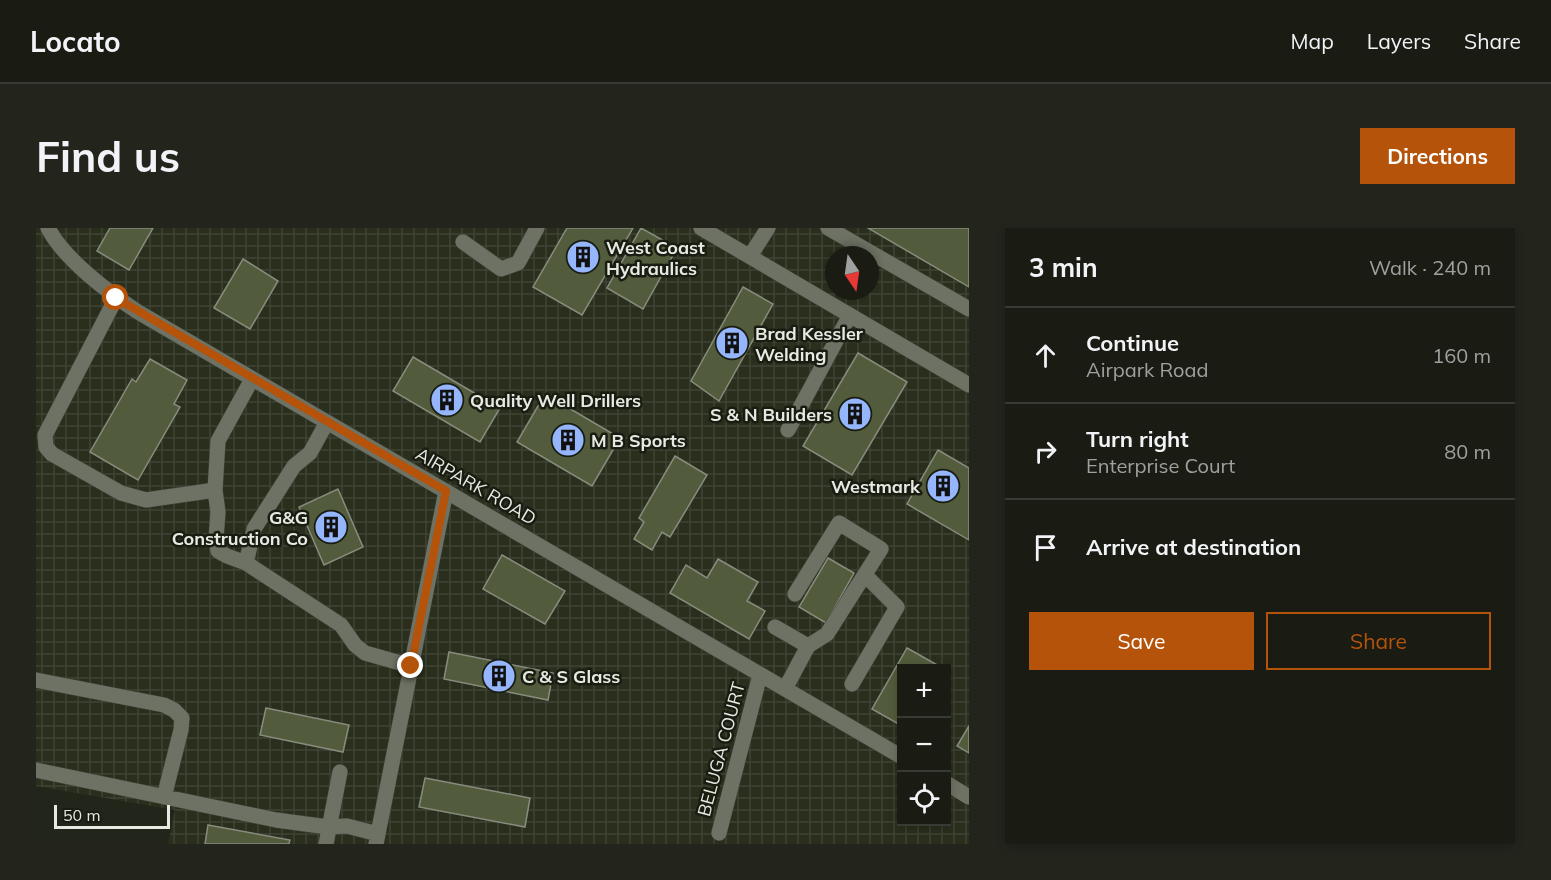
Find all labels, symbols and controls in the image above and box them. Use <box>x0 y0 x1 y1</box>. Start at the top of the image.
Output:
text: Locato <box>30 24 121 59</box>
text: Map <box>1291 28 1334 54</box>
text: Layers <box>1367 28 1431 54</box>
text: Share <box>1464 28 1521 54</box>
button: Directions <box>1360 128 1515 184</box>
text: Find us <box>36 130 180 183</box>
place label: West Coast Hydraulics <box>606 236 705 280</box>
building icon: West Coast Hydraulics <box>565 239 601 275</box>
north arrow <box>825 246 879 300</box>
text: 3 min <box>1029 251 1098 284</box>
text: Walk · 240 m <box>1369 255 1491 280</box>
route start <box>102 284 128 310</box>
place label: Brad Kessler Welding <box>755 322 864 366</box>
building icon: Brad Kessler Welding <box>714 325 750 361</box>
text: Continue <box>1086 329 1179 357</box>
icon: ahead <box>1029 339 1062 372</box>
text: 160 m <box>1432 343 1491 368</box>
text: Airpark Road <box>1086 357 1209 382</box>
building icon: Quality Well Drillers <box>429 382 465 418</box>
place label: Quality Well Drillers <box>470 389 641 412</box>
building icon: S & N Builders <box>837 396 873 432</box>
place label: S & N Builders <box>710 403 832 426</box>
building icon: M B Sports <box>550 422 586 458</box>
text: Turn right <box>1086 425 1189 453</box>
place label: M B Sports <box>591 429 686 452</box>
icon: right <box>1029 435 1062 468</box>
text: 80 m <box>1444 439 1491 464</box>
street label: AIRPARK ROAD <box>412 442 540 530</box>
text: Enterprise Court <box>1086 453 1235 478</box>
building icon: Westmark <box>925 468 961 504</box>
place label: Westmark <box>831 475 921 498</box>
place label: G&G Construction Co <box>172 506 308 550</box>
building icon: G&G Construction Co <box>313 509 349 545</box>
icon: arrive <box>1029 531 1062 564</box>
text: Arrive at destination <box>1086 533 1301 561</box>
button: Save <box>1029 612 1254 670</box>
button: Share <box>1266 612 1491 670</box>
route end <box>397 652 423 678</box>
building icon: C & S Glass <box>481 658 517 694</box>
map controls <box>897 664 951 826</box>
button: + <box>897 664 951 718</box>
place label: C & S Glass <box>522 665 620 688</box>
street label: BELUGA COURT <box>692 679 750 819</box>
button: − <box>897 718 951 772</box>
button: locate <box>897 772 951 826</box>
scale bar <box>54 802 170 830</box>
text: 50 m <box>63 805 100 825</box>

